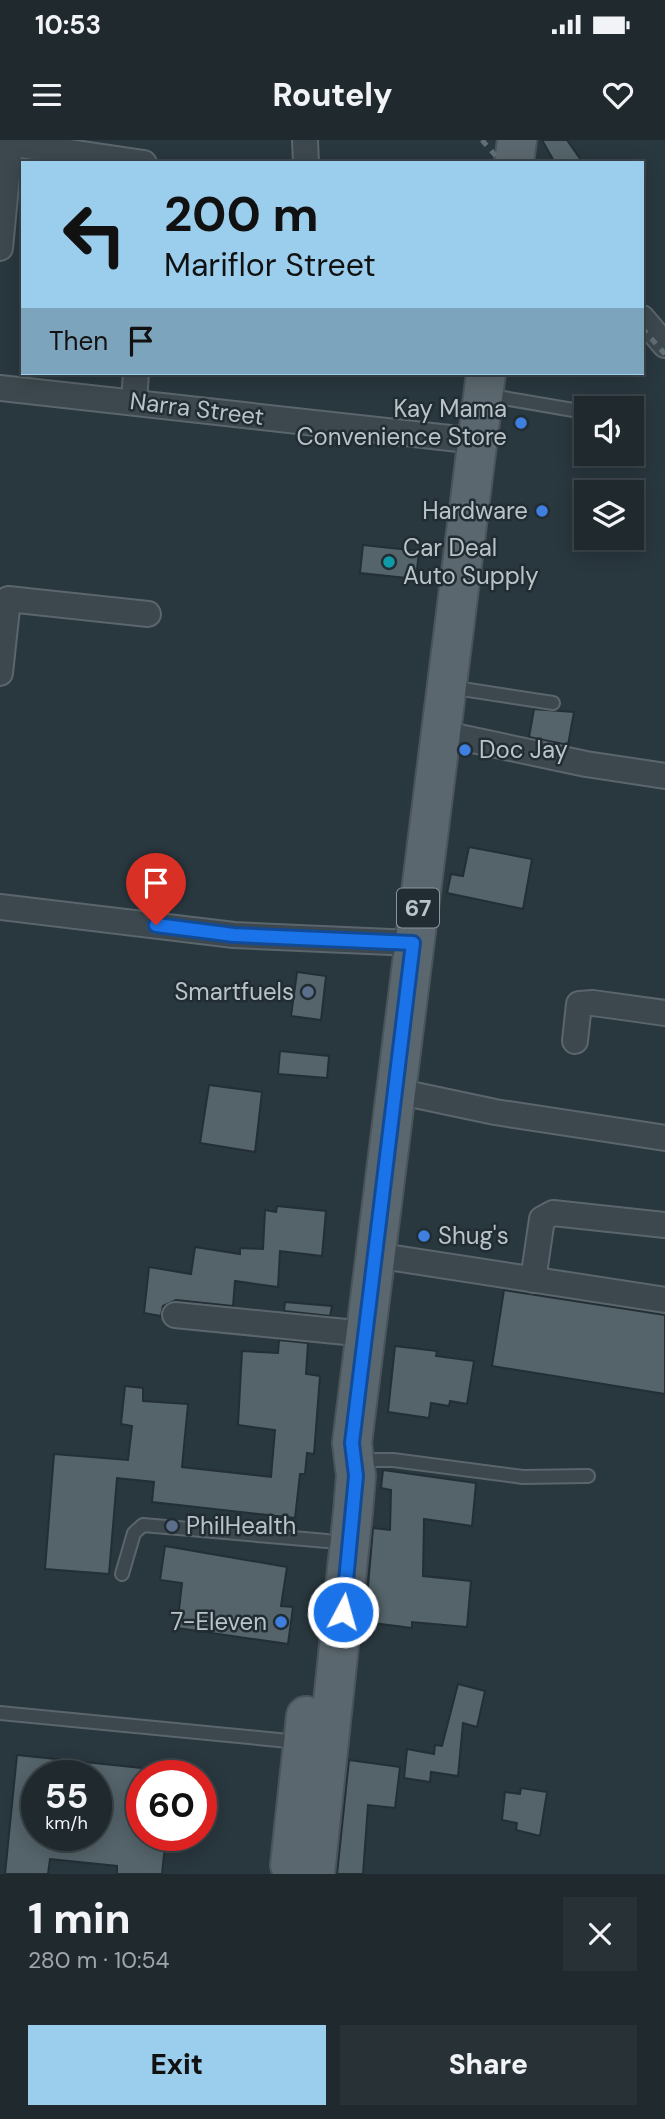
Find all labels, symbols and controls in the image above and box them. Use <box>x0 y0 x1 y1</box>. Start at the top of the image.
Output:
text: 10:53 <box>35 8 101 42</box>
text: Routely <box>273 74 392 116</box>
icon: menu <box>28 76 66 114</box>
icon: heart <box>599 76 637 114</box>
text: 200 m <box>164 182 319 246</box>
icon: left <box>49 189 140 280</box>
text: Mariflor Street <box>164 244 376 286</box>
icon: arrive <box>122 322 160 360</box>
text: Then <box>49 324 108 358</box>
street label: Narra Street <box>128 385 266 432</box>
place label: Kay Mama Convenience Store <box>296 393 507 452</box>
map controls <box>574 396 644 550</box>
button: sound <box>574 396 644 466</box>
marker: Kay Mama Convenience Store <box>513 415 529 431</box>
button: layers <box>574 480 644 550</box>
place label: Hardware <box>422 495 528 526</box>
marker: Hardware <box>534 503 550 519</box>
place label: Car Deal Auto Supply <box>403 532 539 591</box>
marker: Car Deal Auto Supply <box>381 554 397 570</box>
place label: Doc Jay <box>479 734 568 765</box>
marker: Doc Jay <box>457 742 473 758</box>
pin <box>126 853 186 925</box>
icon: arrive <box>137 864 175 902</box>
road number: 67 <box>397 888 439 928</box>
place label: Smartfuels <box>174 976 294 1007</box>
marker: Smartfuels <box>300 984 316 1000</box>
place label: Shug's <box>438 1220 509 1251</box>
marker: Shug's <box>416 1228 432 1244</box>
place label: PhilHealth <box>186 1510 296 1541</box>
marker: PhilHealth <box>164 1518 180 1534</box>
position arrow <box>306 1575 380 1649</box>
place label: 7-Eleven <box>170 1606 267 1637</box>
marker: 7-Eleven <box>273 1614 289 1630</box>
speed limit sign: 60 <box>126 1760 217 1851</box>
text: 55 <box>45 1773 88 1819</box>
text: km/h <box>45 1811 88 1835</box>
text: 1 min <box>28 1891 131 1946</box>
button: close <box>563 1897 637 1971</box>
text: 280 m · 10:54 <box>28 1945 170 1975</box>
button: Exit <box>28 2025 326 2105</box>
button: Share <box>340 2025 637 2105</box>

